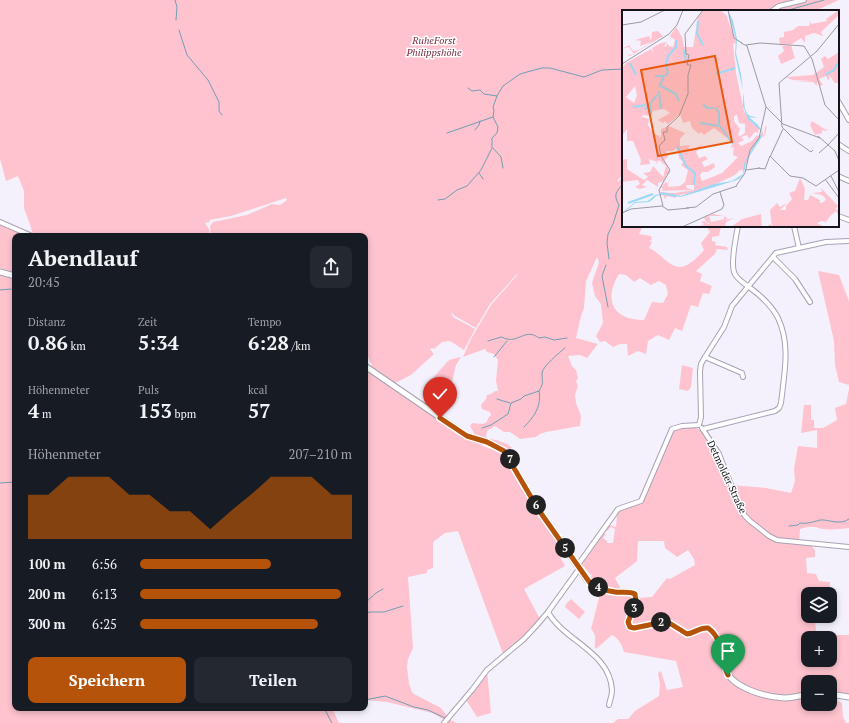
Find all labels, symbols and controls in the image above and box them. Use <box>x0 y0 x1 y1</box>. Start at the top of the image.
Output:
inset map <box>622 10 839 227</box>
park label: RuheForst Philippshöhe <box>405 34 462 59</box>
text: Abendlauf <box>28 243 138 272</box>
button: share <box>310 246 352 288</box>
text: 20:45 <box>28 273 60 291</box>
text: Distanz <box>28 315 65 329</box>
text: Zeit <box>138 315 157 329</box>
text: Tempo <box>248 315 281 329</box>
text: 0.86 <box>28 329 68 356</box>
text: 5:34 <box>138 329 179 356</box>
text: 6:28 <box>248 329 289 356</box>
text: km <box>68 339 86 353</box>
text: /km <box>289 339 310 353</box>
pin <box>423 377 457 418</box>
text: Höhenmeter <box>28 383 89 397</box>
text: Puls <box>138 383 159 397</box>
text: kcal <box>248 383 268 397</box>
icon: check <box>429 383 451 405</box>
text: 4 <box>28 397 39 424</box>
text: 153 <box>138 397 172 424</box>
text: 57 <box>248 397 271 424</box>
text: m <box>39 407 51 421</box>
text: bpm <box>172 407 196 421</box>
street label: Detmolder Straße <box>704 438 750 516</box>
text: Höhenmeter <box>28 445 101 463</box>
text: 207–210 m <box>289 445 352 463</box>
pin: 7 <box>500 449 520 469</box>
text: 7 <box>507 452 513 466</box>
pin: 6 <box>526 495 546 515</box>
text: 6 <box>533 498 539 512</box>
pin: 5 <box>555 538 575 558</box>
text: 5 <box>562 541 568 555</box>
text: 100 m <box>28 555 66 573</box>
text: 6:56 <box>92 555 117 573</box>
pin: 4 <box>588 577 608 597</box>
text: 4 <box>595 580 601 594</box>
text: 200 m <box>28 585 66 603</box>
text: 6:13 <box>92 585 117 603</box>
map controls <box>801 587 837 711</box>
button: layers <box>801 587 837 623</box>
pin: 3 <box>624 598 644 618</box>
text: 3 <box>631 601 637 615</box>
pin: 2 <box>651 612 671 632</box>
text: 300 m <box>28 615 66 633</box>
text: 6:25 <box>92 615 117 633</box>
text: 2 <box>658 615 664 629</box>
button: + <box>801 631 837 667</box>
pin <box>711 634 745 675</box>
icon: arrive <box>717 640 739 662</box>
button: Speichern <box>28 657 186 703</box>
button: Teilen <box>194 657 352 703</box>
button: − <box>801 675 837 711</box>

